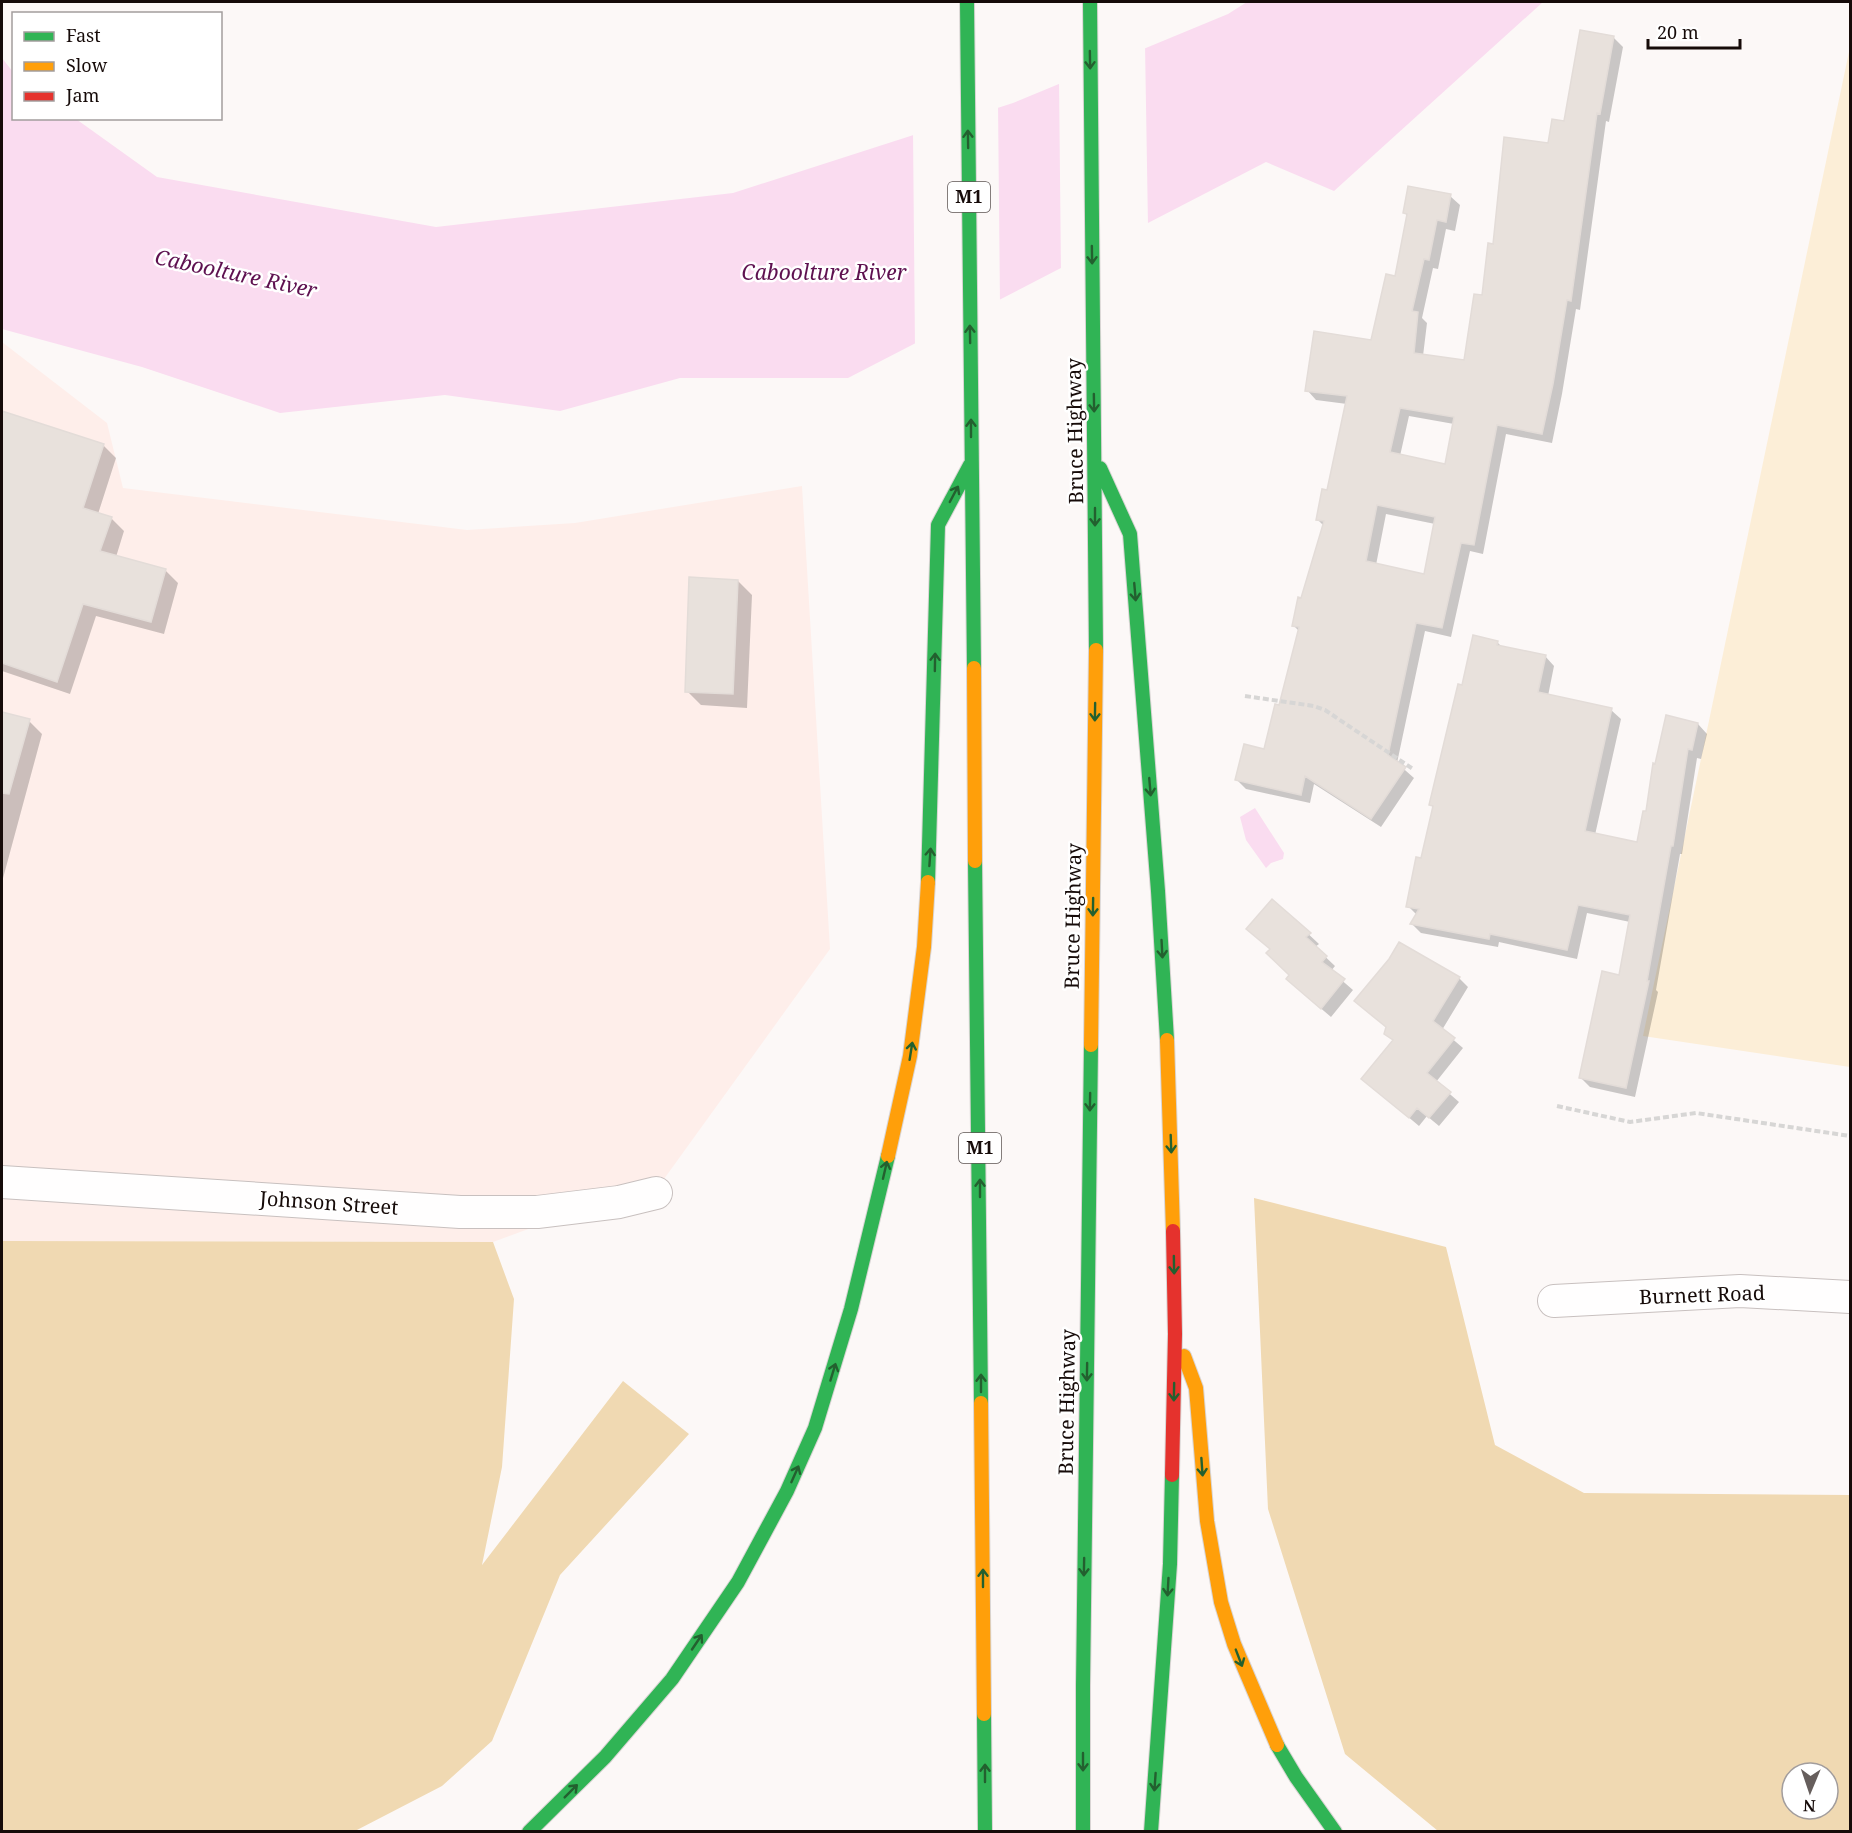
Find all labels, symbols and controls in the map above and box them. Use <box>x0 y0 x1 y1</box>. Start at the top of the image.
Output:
legend <box>12 12 222 120</box>
scale bar <box>1648 12 1740 50</box>
text: 20 m <box>1657 20 1699 44</box>
text: Fast <box>66 23 101 47</box>
one-way arrow <box>1085 49 1096 69</box>
text: Slow <box>66 53 108 77</box>
text: Jam <box>65 83 100 107</box>
one-way arrow <box>962 130 974 150</box>
road number: M1 <box>948 182 990 212</box>
water label: Caboolture River <box>153 242 320 304</box>
one-way arrow <box>1086 244 1098 264</box>
water label: Caboolture River <box>742 258 907 286</box>
one-way arrow <box>964 325 976 345</box>
street label: Bruce Highway <box>1060 357 1089 504</box>
one-way arrow <box>1088 393 1100 413</box>
one-way arrow <box>965 419 977 439</box>
one-way arrow <box>948 486 960 503</box>
one-way arrow <box>1089 506 1101 526</box>
one-way arrow <box>1130 582 1141 602</box>
one-way arrow <box>929 652 941 672</box>
one-way arrow <box>1090 701 1101 721</box>
one-way arrow <box>1145 776 1156 796</box>
street label: Bruce Highway <box>1058 842 1087 989</box>
one-way arrow <box>924 847 935 867</box>
one-way arrow <box>1087 896 1099 916</box>
one-way arrow <box>1157 939 1168 959</box>
one-way arrow <box>905 1041 916 1061</box>
one-way arrow <box>1084 1091 1096 1111</box>
road number: M1 <box>959 1133 1001 1163</box>
one-way arrow <box>1165 1133 1177 1153</box>
one-way arrow <box>880 1161 892 1180</box>
one-way arrow <box>974 1179 986 1199</box>
street label: Johnson Street <box>258 1184 399 1221</box>
one-way arrow <box>1168 1255 1180 1275</box>
street label: Burnett Road <box>1638 1279 1766 1310</box>
street label: Bruce Highway <box>1052 1328 1081 1475</box>
one-way arrow <box>1081 1362 1092 1382</box>
one-way arrow <box>828 1363 839 1382</box>
one-way arrow <box>976 1374 987 1394</box>
one-way arrow <box>1168 1382 1180 1402</box>
one-way arrow <box>1197 1457 1208 1477</box>
one-way arrow <box>789 1465 801 1483</box>
one-way arrow <box>1078 1557 1090 1577</box>
one-way arrow <box>977 1569 989 1589</box>
one-way arrow <box>1163 1577 1174 1597</box>
one-way arrow <box>691 1635 703 1651</box>
one-way arrow <box>1234 1648 1245 1667</box>
one-way arrow <box>1077 1752 1089 1772</box>
north arrow <box>1780 1761 1840 1821</box>
one-way arrow <box>979 1764 991 1784</box>
one-way arrow <box>1149 1771 1160 1791</box>
one-way arrow <box>564 1783 579 1798</box>
text: N <box>1802 1795 1816 1817</box>

